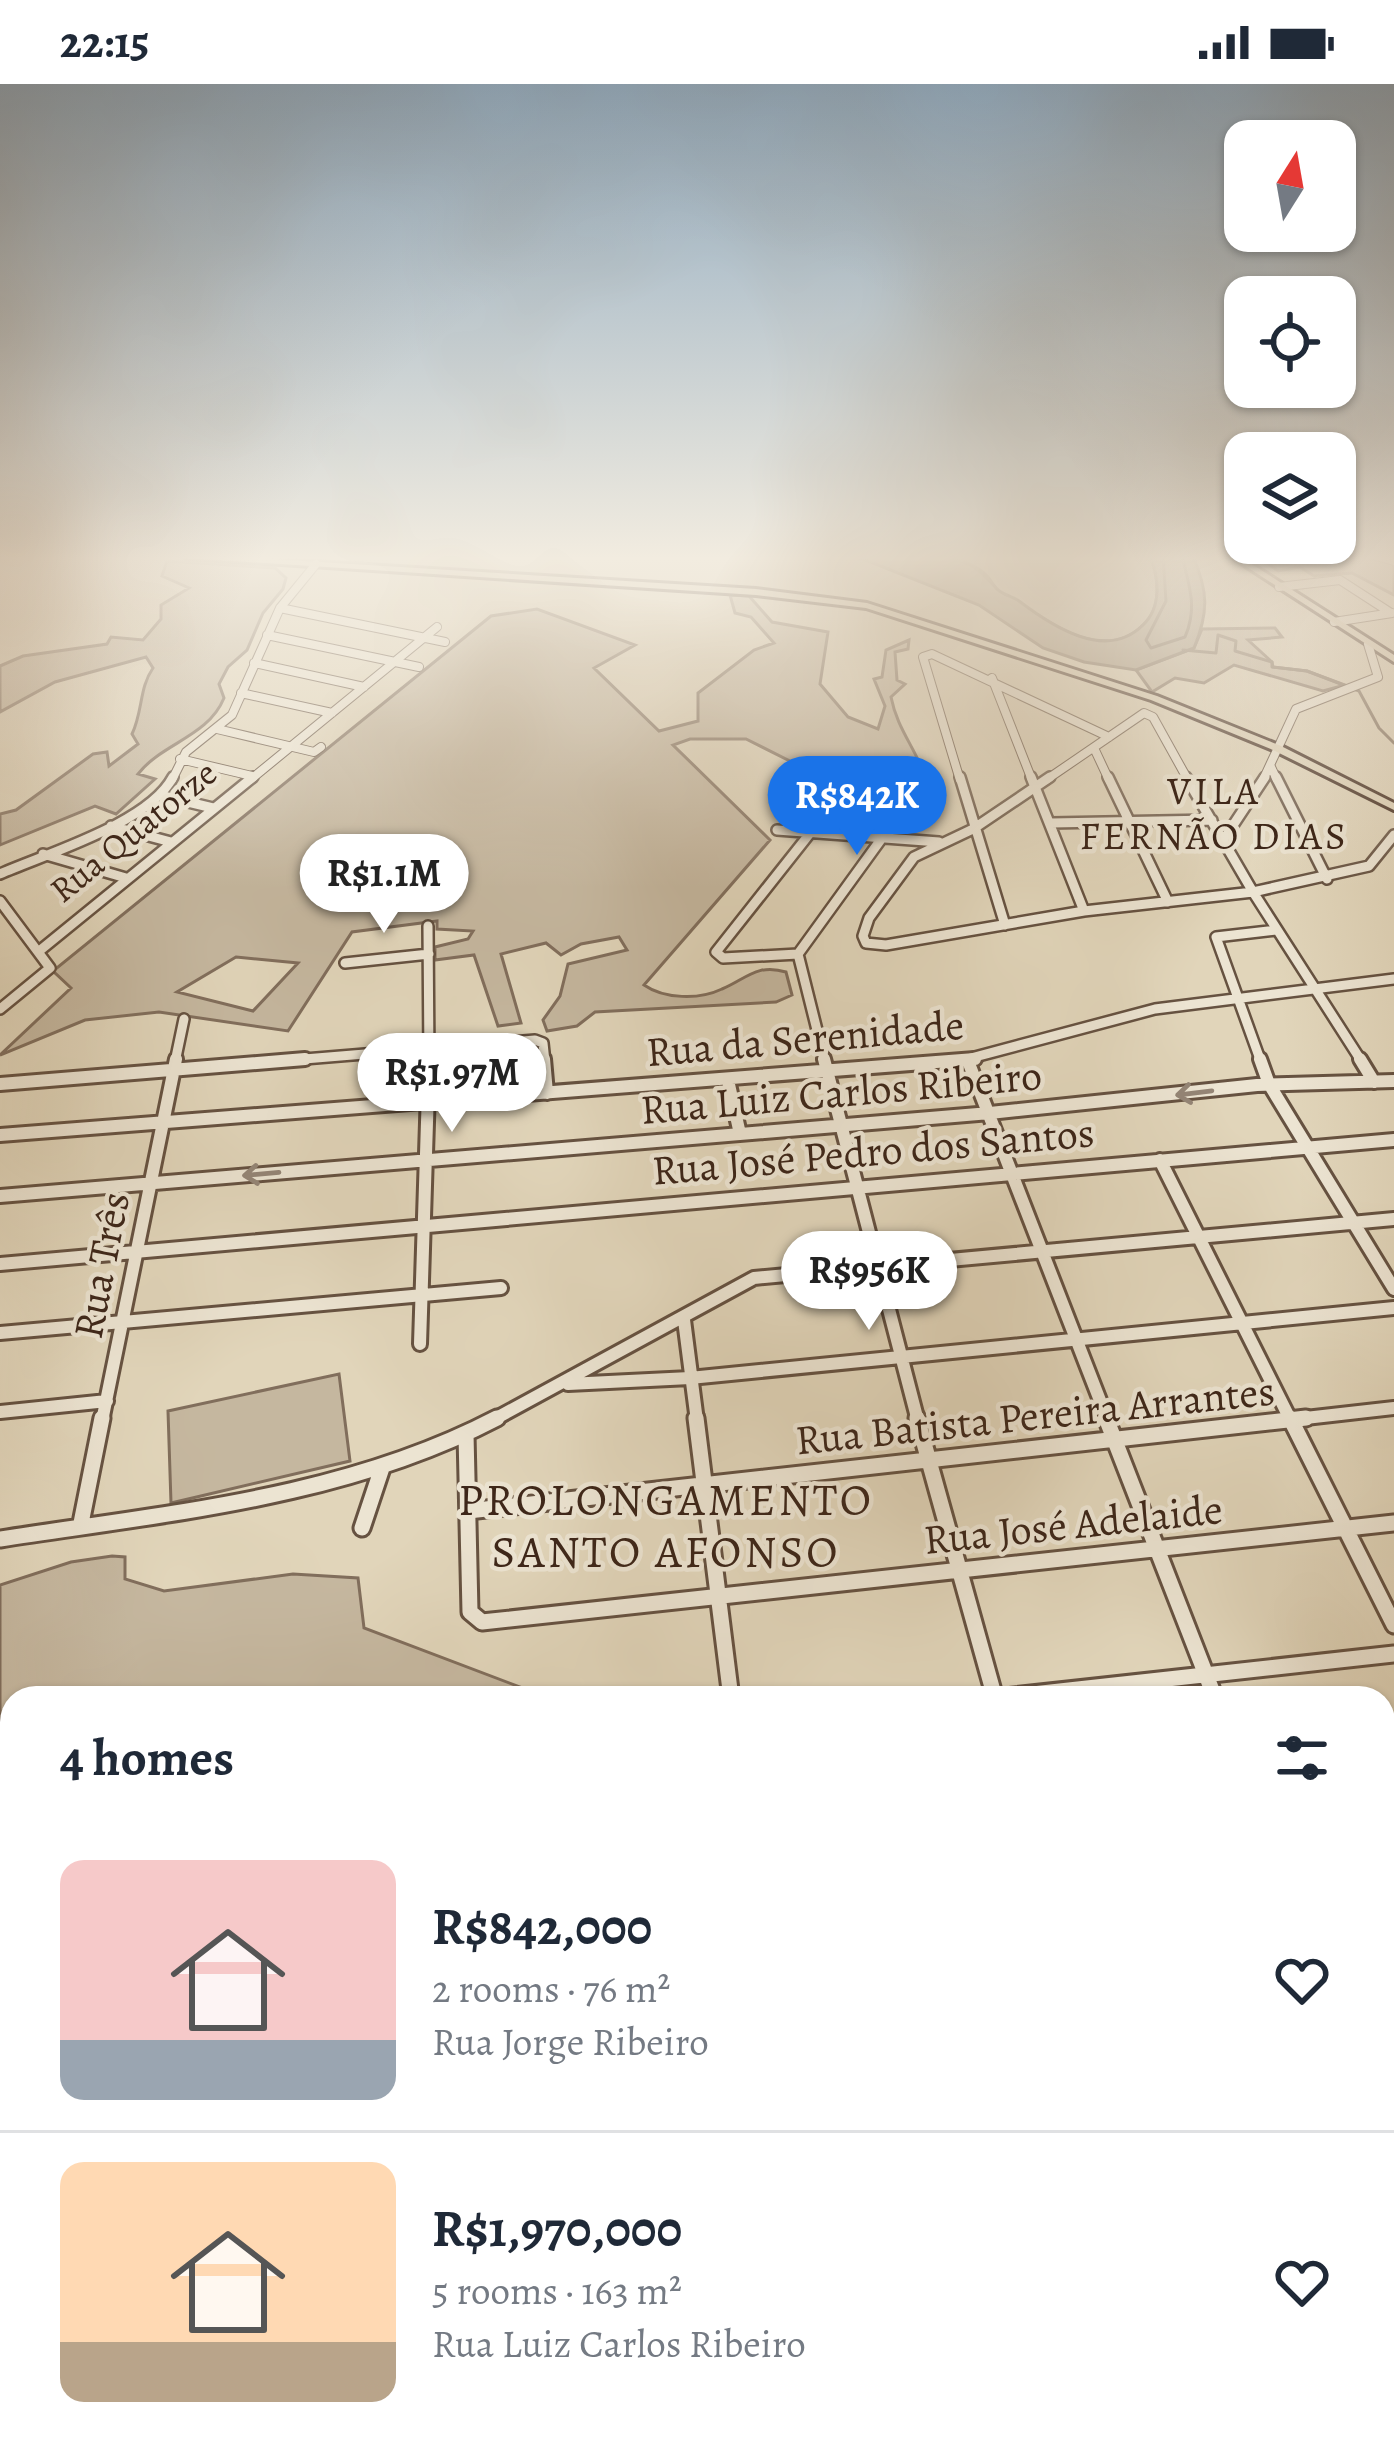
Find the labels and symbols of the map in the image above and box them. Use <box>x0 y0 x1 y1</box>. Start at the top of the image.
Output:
north arrow <box>1224 120 1356 252</box>
street label: Rua Quatorze <box>39 748 227 914</box>
pin: R$842K <box>759 756 955 858</box>
district label: VILA FERNÃO DIAS <box>1079 764 1349 862</box>
pin: R$1.1M <box>286 834 482 936</box>
street label: Rua da Serenidade <box>644 996 966 1080</box>
pin: R$1.97M <box>341 1033 563 1135</box>
street label: Rua Luiz Carlos Ribeiro <box>638 1046 1044 1138</box>
one-way arrow <box>1175 1082 1214 1104</box>
street label: Rua José Pedro dos Santos <box>649 1103 1097 1199</box>
one-way arrow <box>242 1163 281 1186</box>
street label: Rua Três <box>59 1187 143 1343</box>
pin: R$956K <box>771 1231 967 1333</box>
street label: Rua Batista Pereira Arrantes <box>793 1361 1277 1469</box>
district label: PROLONGAMENTO SANTO AFONSO <box>458 1469 874 1583</box>
street label: Rua José Adelaide <box>921 1480 1225 1568</box>

